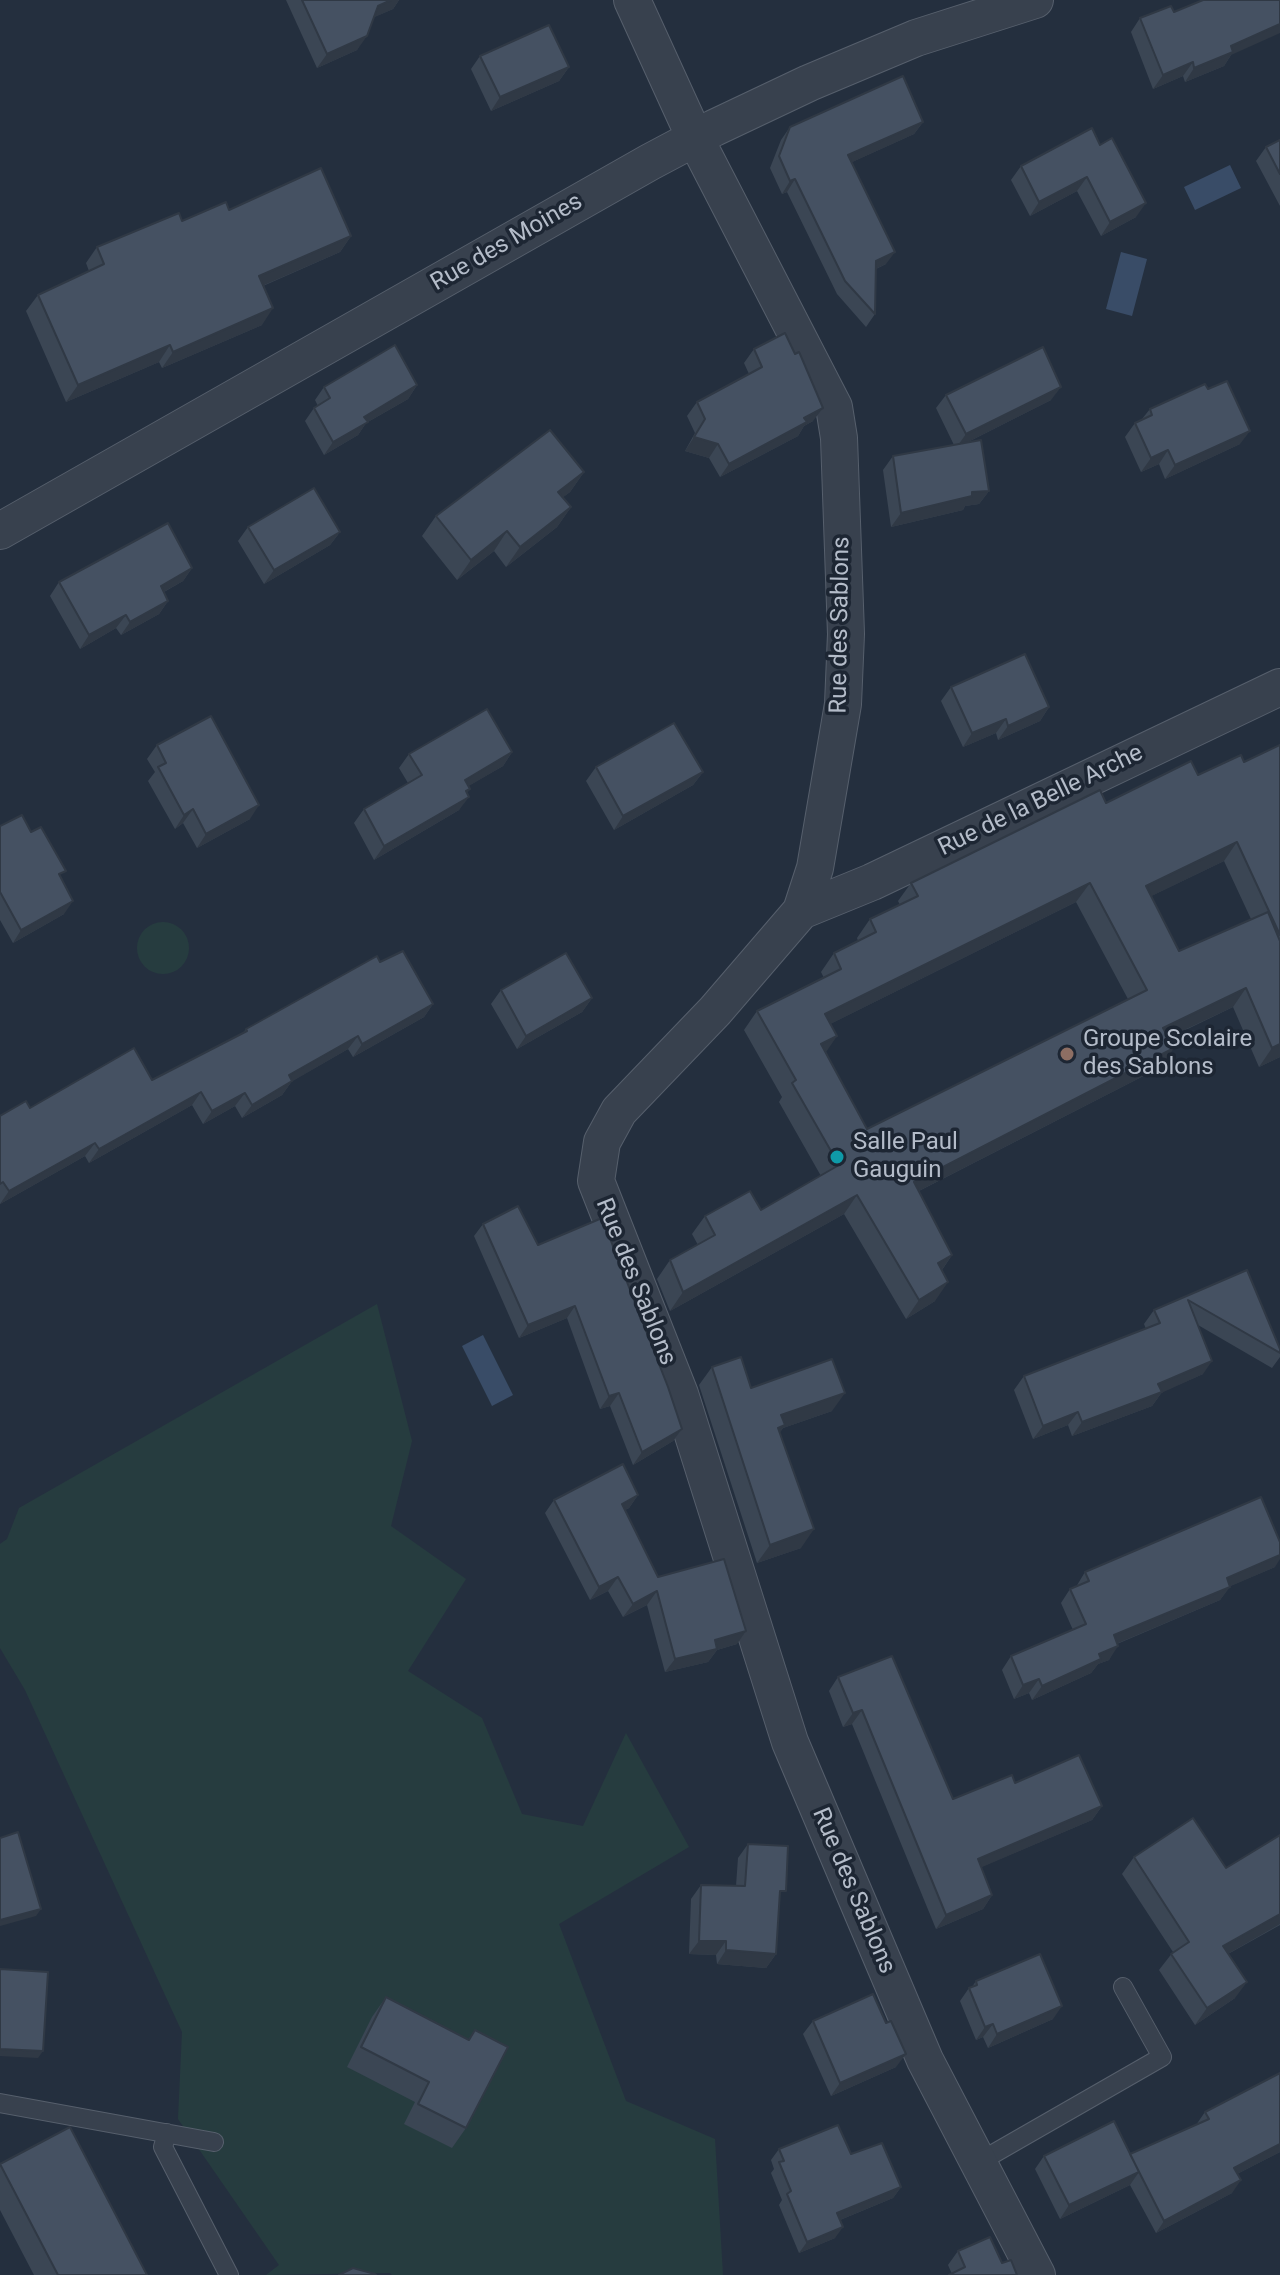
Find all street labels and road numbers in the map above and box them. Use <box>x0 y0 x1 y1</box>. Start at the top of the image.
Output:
street label: Rue des Moines <box>426 188 588 298</box>
street label: Rue des Sablons <box>825 536 857 714</box>
street label: Rue de la Belle Arche <box>934 739 1148 863</box>
street label: Rue des Sablons <box>588 1194 682 1370</box>
street label: Rue des Sablons <box>805 1804 901 1978</box>

